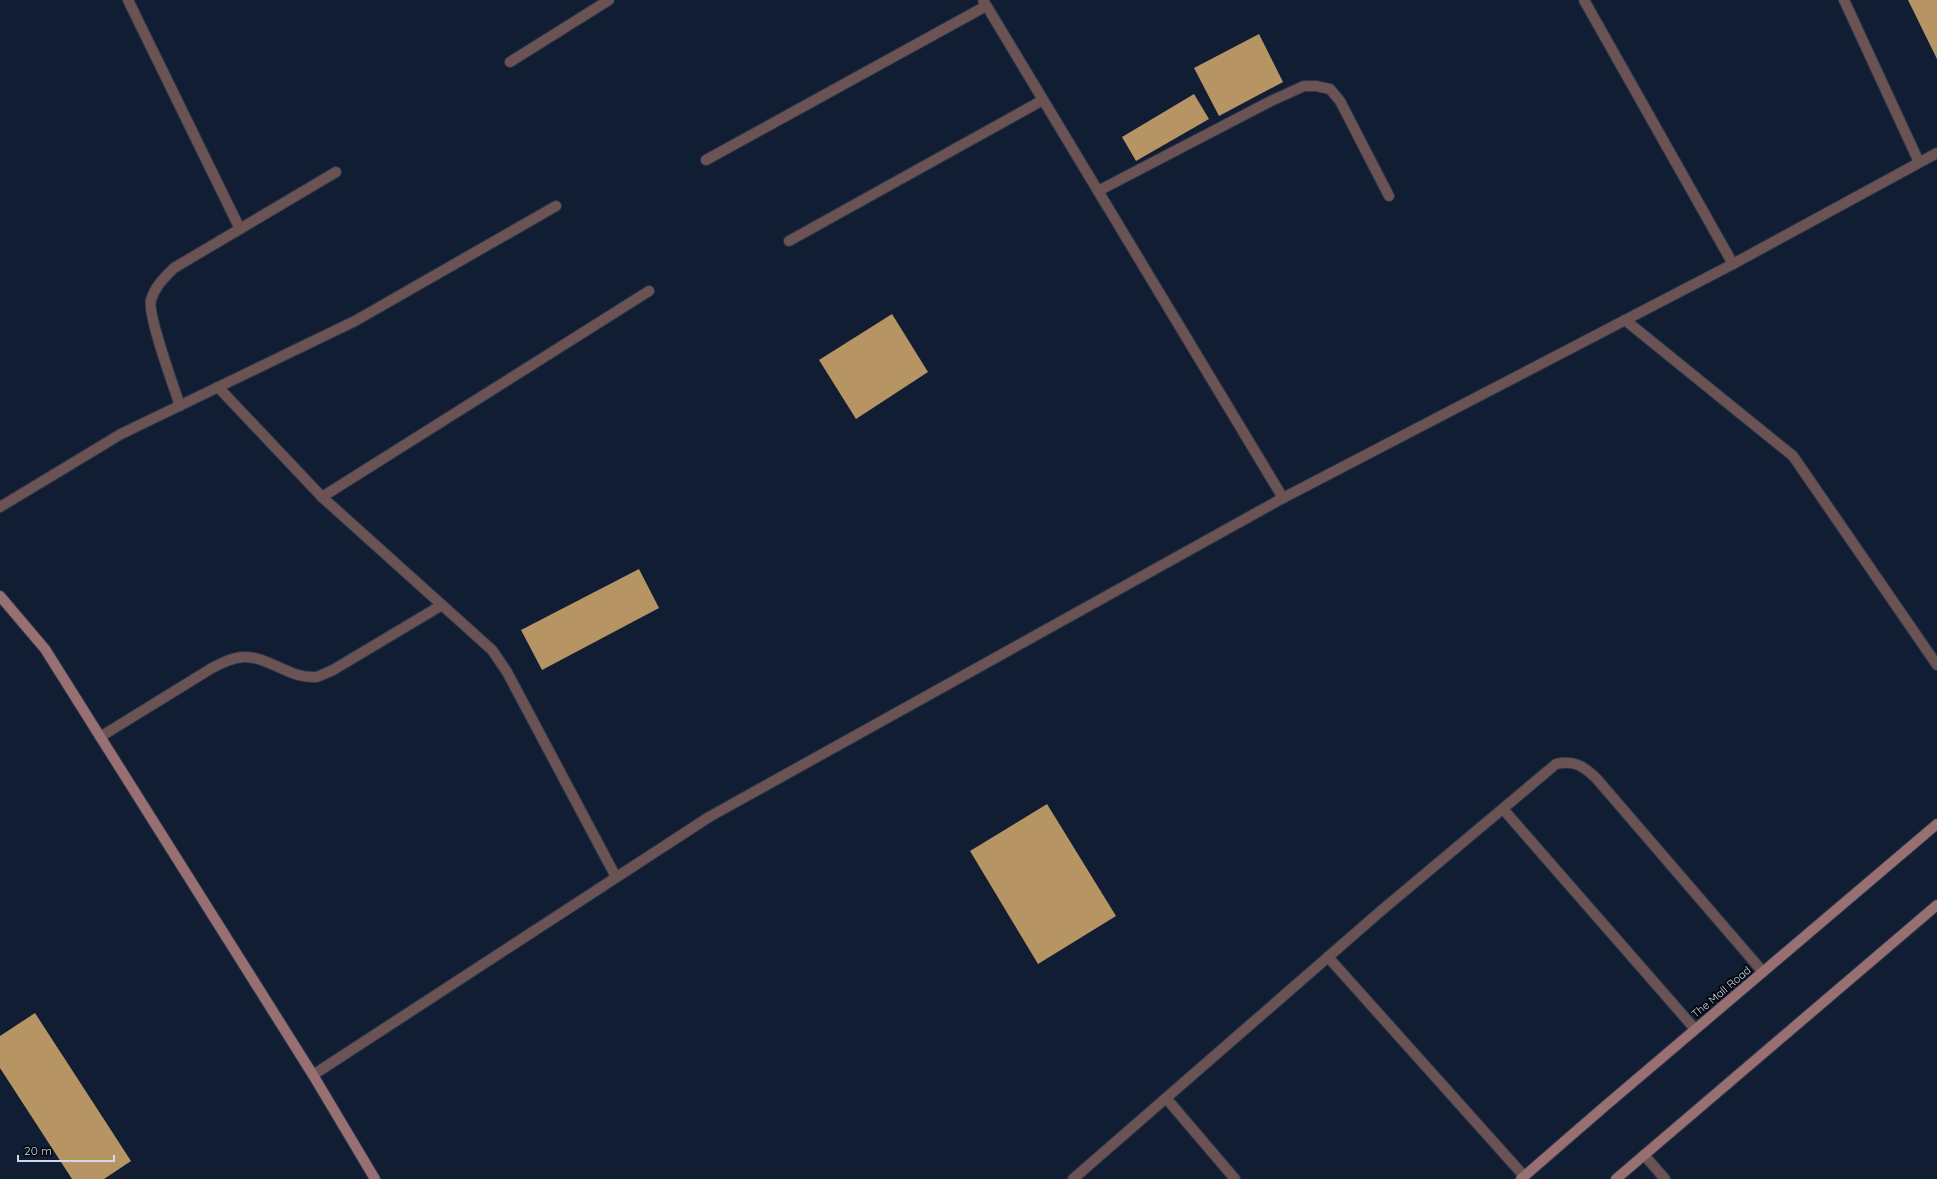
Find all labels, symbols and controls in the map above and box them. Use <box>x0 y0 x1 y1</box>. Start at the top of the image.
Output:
street label: The Mall Road <box>1688 963 1754 1021</box>
scale bar <box>18 1137 114 1163</box>
text: 20 m <box>24 1143 52 1158</box>

